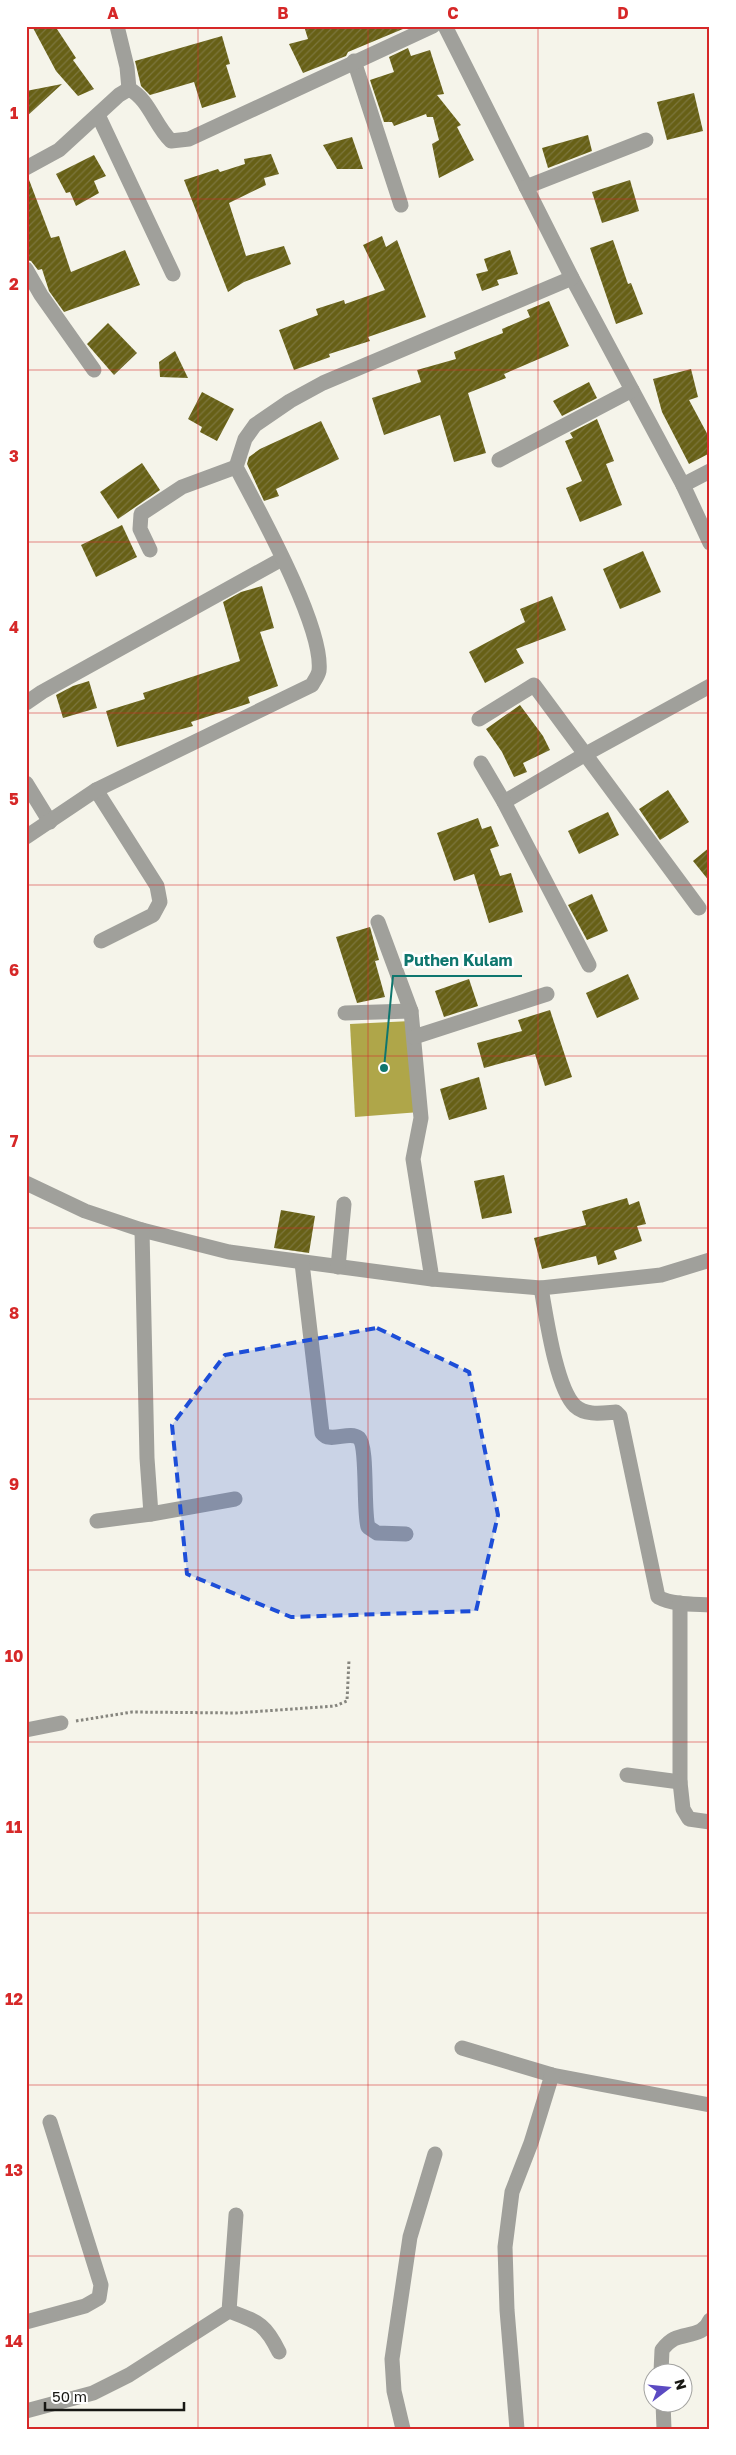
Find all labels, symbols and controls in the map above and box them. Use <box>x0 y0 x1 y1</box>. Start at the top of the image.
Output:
text: A <box>107 3 119 23</box>
text: B <box>277 3 289 23</box>
text: C <box>447 3 459 23</box>
text: D <box>617 3 629 23</box>
text: 1 <box>10 103 18 123</box>
text: 2 <box>9 274 19 294</box>
text: 3 <box>9 446 19 466</box>
text: 4 <box>9 617 19 637</box>
text: 5 <box>9 789 19 809</box>
callout: Puthen Kulam <box>393 945 522 976</box>
text: Puthen Kulam <box>404 950 512 970</box>
text: 6 <box>9 960 19 980</box>
text: 7 <box>10 1131 19 1151</box>
text: 8 <box>9 1303 19 1323</box>
text: 9 <box>9 1474 19 1494</box>
text: 10 <box>5 1646 23 1666</box>
text: 11 <box>6 1817 22 1837</box>
text: 12 <box>5 1989 23 2009</box>
text: 13 <box>5 2160 23 2180</box>
text: 14 <box>5 2331 23 2351</box>
north arrow <box>644 2362 694 2412</box>
text: N <box>671 2377 691 2392</box>
scale bar <box>45 2380 184 2412</box>
text: 50 m <box>52 2387 87 2405</box>

